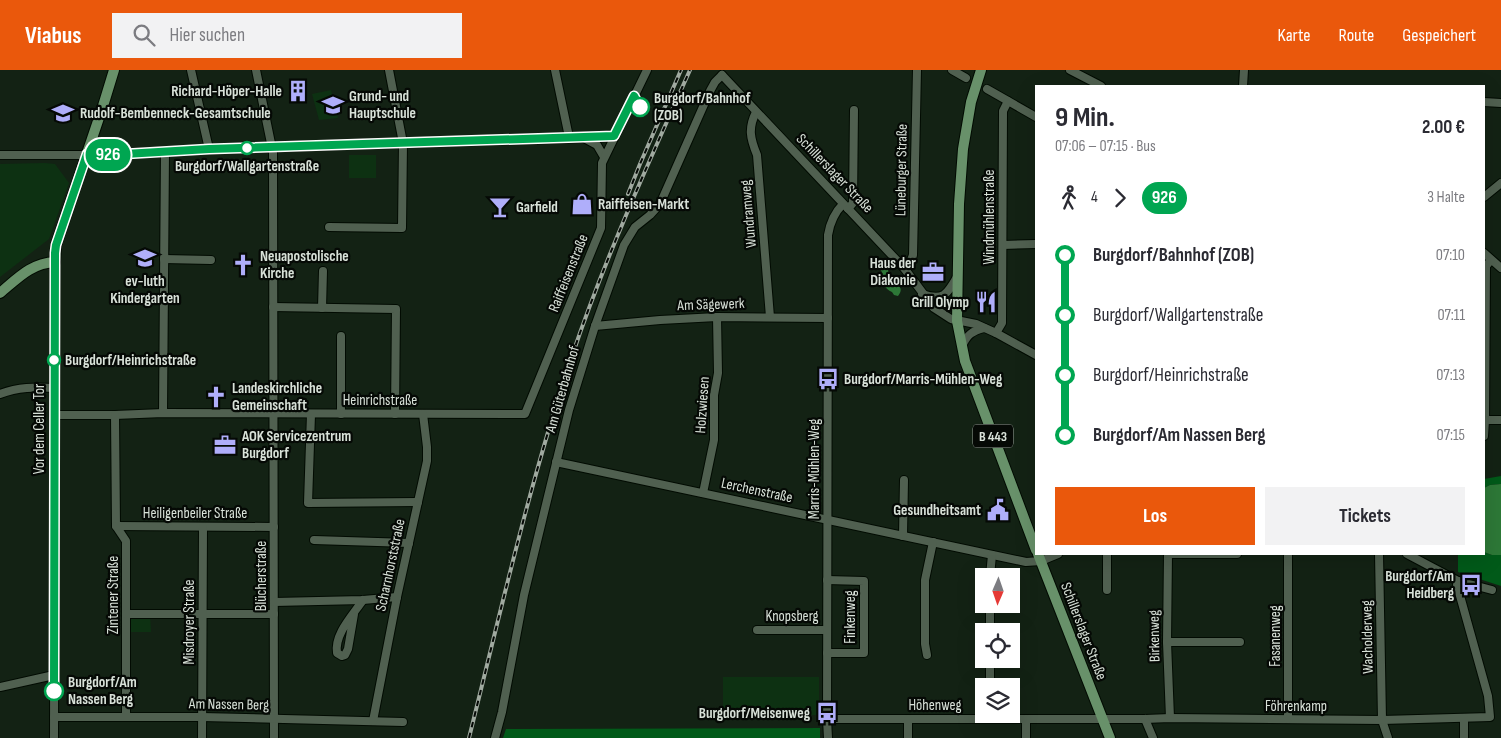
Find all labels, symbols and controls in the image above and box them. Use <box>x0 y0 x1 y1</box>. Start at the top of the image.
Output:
search box <box>112 13 462 58</box>
text: Viabus <box>25 21 82 50</box>
icon: search <box>130 21 158 49</box>
text: Hier suchen <box>170 24 245 47</box>
text: Karte <box>1278 25 1311 46</box>
text: Route <box>1339 25 1374 46</box>
text: Gespeichert <box>1402 25 1476 46</box>
building icon: Richard-Höper-Halle <box>285 78 311 104</box>
place label: Richard-Höper-Halle <box>171 82 282 101</box>
place label: Grund- und Hauptschule <box>349 87 416 123</box>
place label: Burgdorf/Bahnhof (ZOB) <box>654 89 751 125</box>
school or university icon: Grund- und Hauptschule <box>320 92 346 118</box>
marker: Burgdorf/Bahnhof (ZOB) <box>630 97 650 117</box>
school or university icon: Rudolf-Bembenneck-Gesamtschule <box>50 100 76 126</box>
text: 9 Min. <box>1055 101 1115 134</box>
place label: Rudolf-Bembenneck-Gesamtschule <box>80 104 271 123</box>
text: 2.00 € <box>1422 116 1465 139</box>
street label: Lüneburger Straße <box>891 124 912 216</box>
street label: Schillerslager Straße <box>792 130 877 217</box>
text: 07:06 – 07:15 · Bus <box>1055 137 1156 156</box>
line badge: 926 <box>79 139 137 171</box>
marker: Burgdorf/Wallgartenstraße <box>240 141 254 155</box>
text: 926 <box>96 144 120 165</box>
place label: Burgdorf/Wallgartenstraße <box>175 157 319 176</box>
street label: Windmühlenstraße <box>980 170 999 264</box>
street label: Wundramweg <box>736 179 761 249</box>
icon: walk <box>1055 184 1083 212</box>
icon: forward <box>1106 184 1134 212</box>
text: 926 <box>1152 187 1177 208</box>
text: 4 <box>1091 188 1098 207</box>
text: 3 Halte <box>1427 188 1465 207</box>
shop icon: Raiffeisen-Markt <box>569 191 595 217</box>
bar icon: Garfield <box>487 194 513 220</box>
place label: Raiffeisen-Markt <box>598 195 689 214</box>
place label: Garfield <box>516 198 558 217</box>
street label: Raiffeisenstraße <box>544 231 593 315</box>
text: Burgdorf/Bahnhof (ZOB) <box>1093 244 1254 267</box>
school or university icon: ev-luth Kindergarten <box>132 245 158 271</box>
text: 07:10 <box>1436 246 1465 265</box>
place label: Neuapostolische Kirche <box>260 247 349 283</box>
church icon: Neuapostolische Kirche <box>230 252 256 278</box>
place label: Haus der Diakonie <box>870 254 916 290</box>
office icon: Haus der Diakonie <box>920 259 946 285</box>
place label: ev-luth Kindergarten <box>110 272 180 308</box>
restaurant icon: Grill Olymp <box>973 289 999 315</box>
place label: Grill Olymp <box>911 293 969 312</box>
street label: Am Sägewerk <box>676 294 745 315</box>
text: Burgdorf/Wallgartenstraße <box>1093 304 1263 327</box>
text: 07:11 <box>1437 306 1465 325</box>
street label: Am Güterbahnhof <box>541 343 584 436</box>
place label: Burgdorf/Heinrichstraße <box>65 351 196 370</box>
marker: Burgdorf/Heinrichstraße <box>47 353 61 367</box>
text: Burgdorf/Heinrichstraße <box>1093 364 1249 387</box>
bus stop icon: Burgdorf/Marris-Mühlen-Weg <box>815 366 841 392</box>
text: 07:13 <box>1436 366 1465 385</box>
place label: Burgdorf/Marris-Mühlen-Weg <box>844 370 1003 389</box>
street label: Holzwiesen <box>691 376 714 434</box>
place label: Landeskirchliche Gemeinschaft <box>232 379 322 415</box>
street label: Vor dem Celler Tor <box>30 383 49 474</box>
church icon: Landeskirchliche Gemeinschaft <box>203 384 229 410</box>
street label: Heinrichstraße <box>343 391 417 410</box>
street label: Marris-Mühlen-Weg <box>805 419 824 519</box>
road number: B 443 <box>973 424 1013 448</box>
text: Burgdorf/Am Nassen Berg <box>1093 424 1266 447</box>
text: 07:15 <box>1437 426 1465 445</box>
place label: AOK Servicezentrum Burgdorf <box>241 427 351 463</box>
office icon: AOK Servicezentrum Burgdorf <box>212 432 238 458</box>
street label: Lerchenstraße <box>719 474 794 507</box>
button: Los <box>1055 487 1255 545</box>
button: Tickets <box>1265 487 1465 545</box>
public building icon: Gesundheitsamt <box>985 497 1011 523</box>
place label: Gesundheitsamt <box>893 501 981 520</box>
street label: Heiligenbeiler Straße <box>143 504 247 523</box>
street label: Scharnhorststraße <box>371 517 410 613</box>
street label: Blücherstraße <box>252 541 271 611</box>
street label: Zintener Straße <box>104 556 123 634</box>
place label: Burgdorf/Am Heidberg <box>1385 567 1455 603</box>
north arrow <box>975 568 1020 612</box>
map controls <box>975 568 1020 723</box>
bus stop icon: Burgdorf/Am Heidberg <box>1458 572 1484 598</box>
street label: Misdroyer Straße <box>180 579 199 665</box>
street label: Schillerslager Straße <box>1056 580 1111 683</box>
street label: Finkenweg <box>841 590 860 644</box>
street label: Wacholderweg <box>1357 600 1378 674</box>
street label: Fasanenweg <box>1266 605 1285 667</box>
street label: Knopsberg <box>765 607 819 626</box>
street label: Birkenweg <box>1145 610 1164 662</box>
button: locate <box>975 623 1020 668</box>
place label: Burgdorf/Am Nassen Berg <box>68 673 137 709</box>
button: layers <box>975 678 1020 723</box>
marker: Burgdorf/Am Nassen Berg <box>44 681 64 701</box>
street label: Am Nassen Berg <box>188 694 269 715</box>
street label: Höhenweg <box>908 696 962 715</box>
street label: Föhrenkamp <box>1265 697 1327 716</box>
bus stop icon: Burgdorf/Meisenweg <box>814 700 840 726</box>
place label: Burgdorf/Meisenweg <box>699 704 811 723</box>

